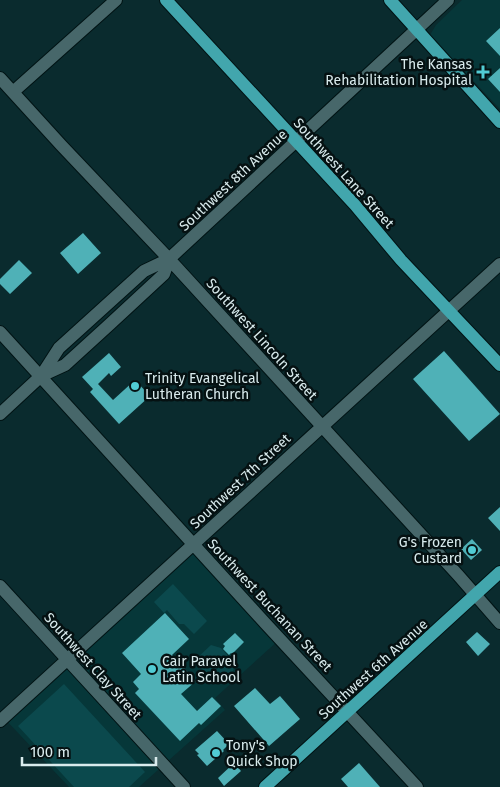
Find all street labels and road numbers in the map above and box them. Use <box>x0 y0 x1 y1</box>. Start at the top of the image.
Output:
street label: Southwest Lane Street <box>290 115 398 233</box>
street label: Southwest 8th Avenue <box>176 126 291 235</box>
street label: Southwest Lincoln Street <box>202 275 321 404</box>
street label: Southwest 7th Street <box>187 430 295 532</box>
street label: Southwest Buchanan Street <box>204 536 336 676</box>
street label: Southwest Clay Street <box>40 609 146 724</box>
street label: Southwest 6th Avenue <box>315 616 431 723</box>

